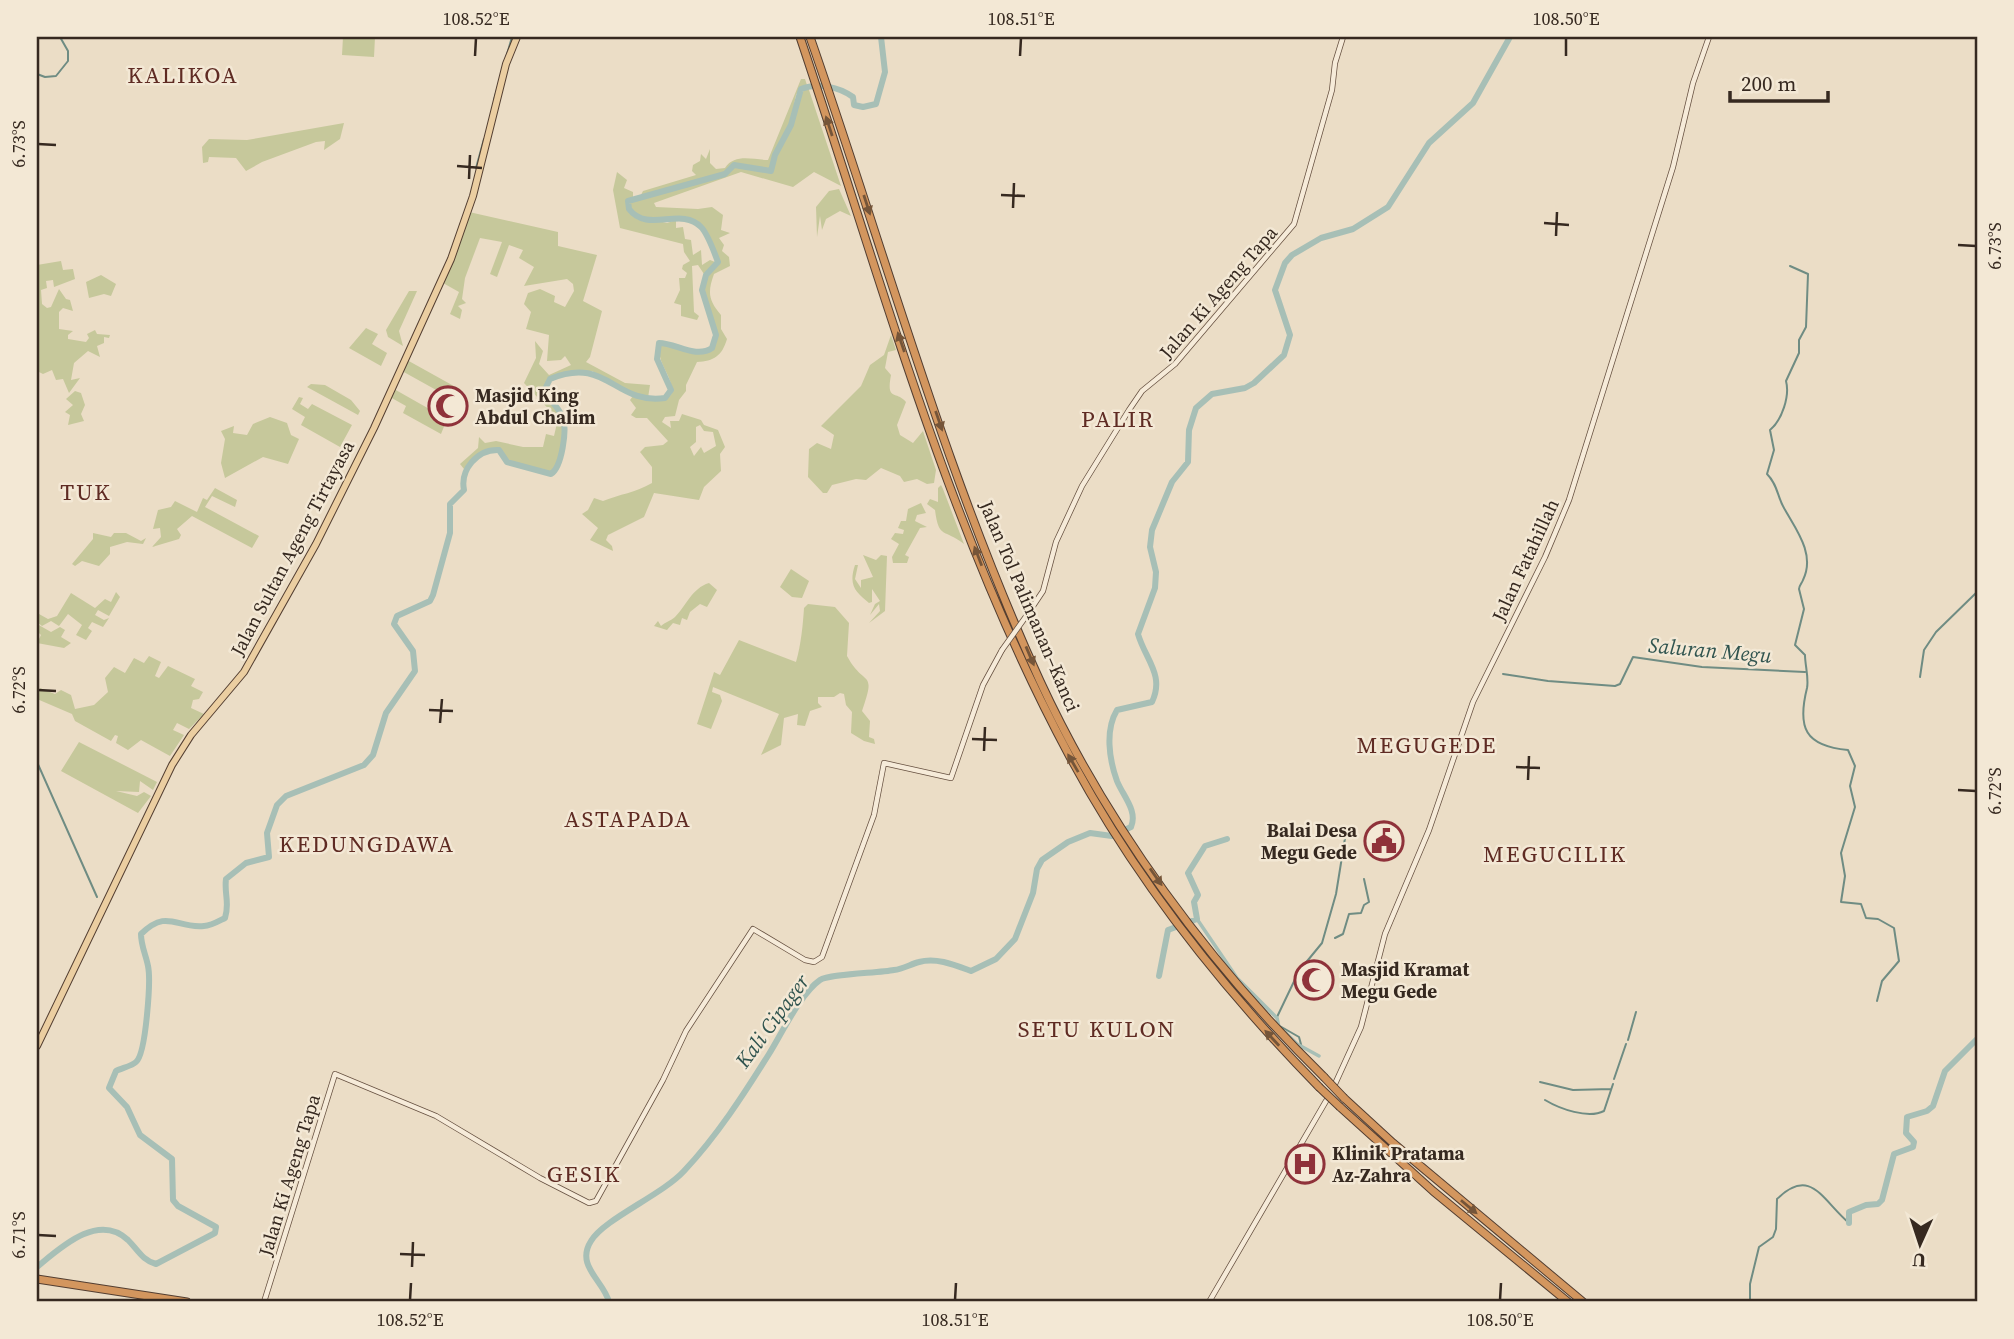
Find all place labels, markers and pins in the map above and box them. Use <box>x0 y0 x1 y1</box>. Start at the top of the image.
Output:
place label: Masjid King Abdul Chalim <box>475 382 595 430</box>
mosque icon: Masjid King Abdul Chalim <box>427 385 469 427</box>
place label: Balai Desa Megu Gede <box>1261 817 1358 865</box>
public building icon: Balai Desa Megu Gede <box>1363 820 1405 862</box>
place label: Masjid Kramat Megu Gede <box>1341 956 1469 1004</box>
mosque icon: Masjid Kramat Megu Gede <box>1293 959 1335 1001</box>
place label: Klinik Pratama Az-Zahra <box>1332 1140 1465 1188</box>
hospital icon: Klinik Pratama Az-Zahra <box>1284 1143 1326 1185</box>

